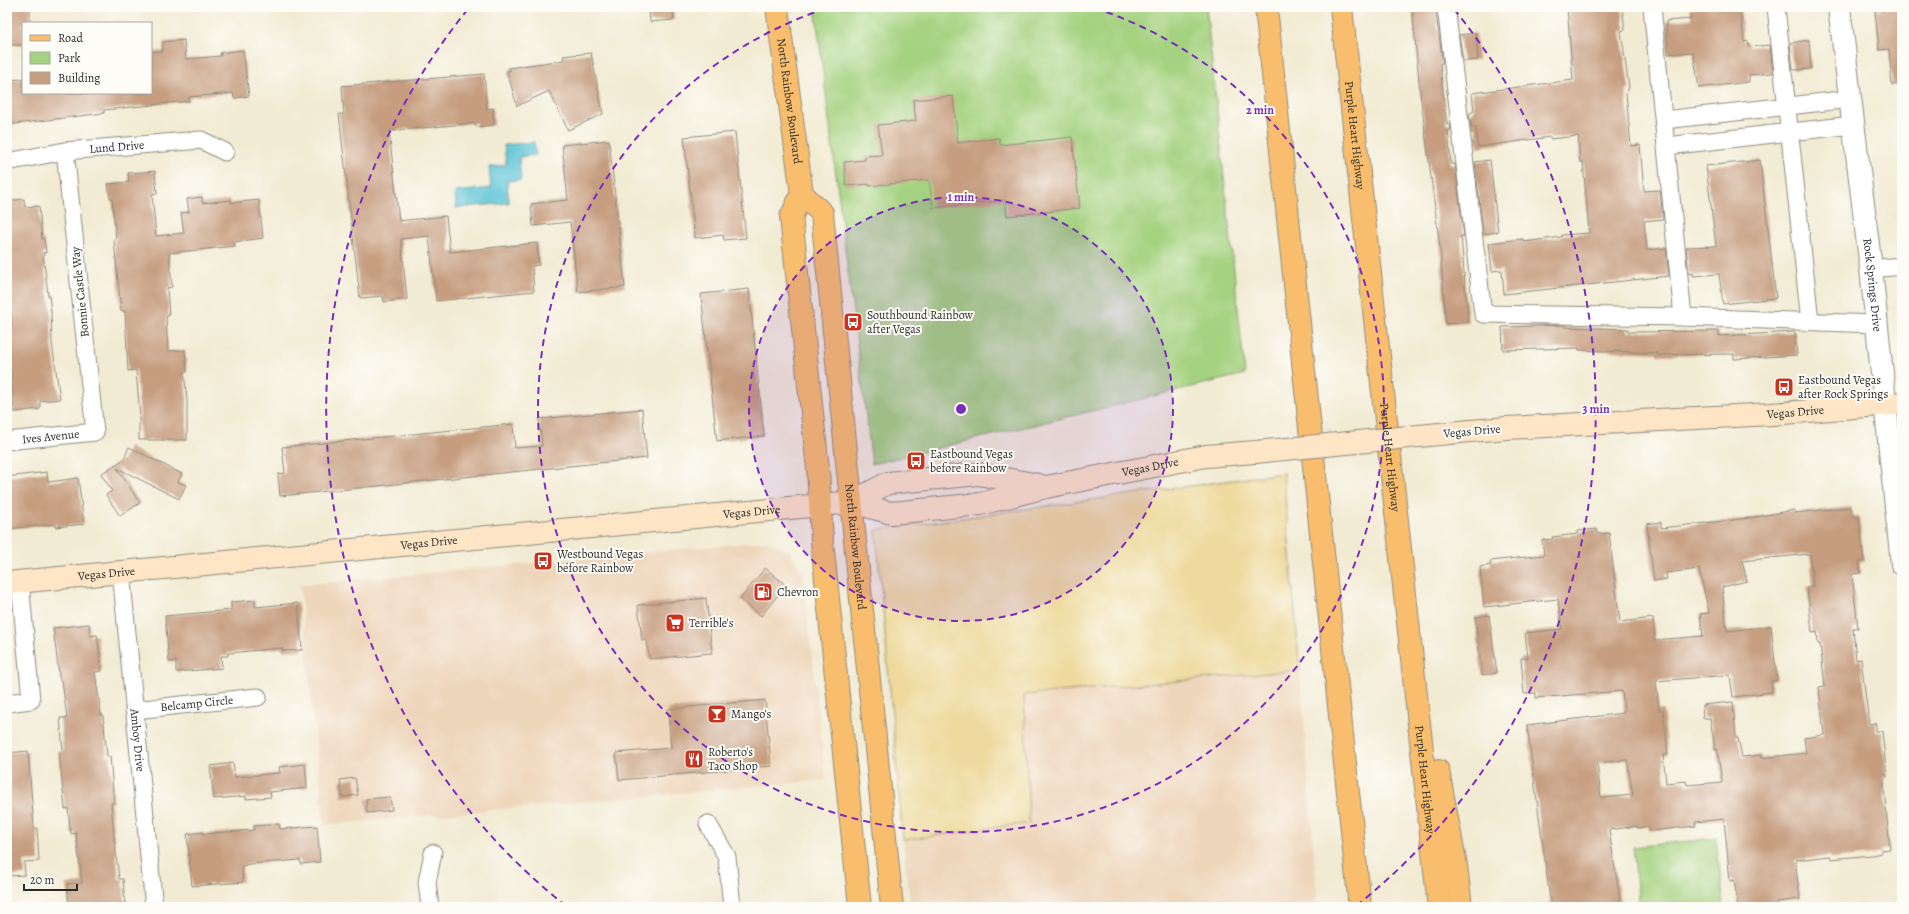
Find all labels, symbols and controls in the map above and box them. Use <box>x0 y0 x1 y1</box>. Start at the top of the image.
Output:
legend <box>22 22 152 94</box>
text: Road <box>58 30 84 46</box>
street label: North Rainbow Boulevard <box>773 37 806 166</box>
text: Park <box>58 50 81 66</box>
text: Building <box>58 70 100 86</box>
street label: Purple Heart Highway <box>1341 80 1369 191</box>
text: 2 min <box>1246 102 1274 118</box>
street label: Lund Drive <box>89 137 145 157</box>
text: 1 min <box>948 189 975 205</box>
street label: Rock Springs Drive <box>1859 237 1886 333</box>
street label: Bonnie Castle Way <box>67 245 93 338</box>
place label: Southbound Rainbow after Vegas <box>867 307 973 337</box>
bus stop icon: Southbound Rainbow after Vegas <box>842 311 864 333</box>
place label: Eastbound Vegas after Rock Springs <box>1798 372 1888 402</box>
bus stop icon: Eastbound Vegas after Rock Springs <box>1773 376 1795 398</box>
text: 3 min <box>1582 401 1610 417</box>
centre of rings <box>954 402 968 416</box>
street label: Purple Heart Highway <box>1376 402 1404 513</box>
street label: Vegas Drive <box>1765 402 1825 422</box>
street label: Vegas Drive <box>1442 421 1501 442</box>
street label: Ives Avenue <box>21 426 80 447</box>
place label: Eastbound Vegas before Rainbow <box>930 446 1013 476</box>
bus stop icon: Eastbound Vegas before Rainbow <box>905 450 927 472</box>
street label: Vegas Drive <box>1119 454 1180 480</box>
street label: North Rainbow Boulevard <box>841 483 870 611</box>
street label: Vegas Drive <box>721 501 781 522</box>
street label: Vegas Drive <box>399 532 458 553</box>
place label: Westbound Vegas before Rainbow <box>556 546 644 576</box>
bus stop icon: Westbound Vegas before Rainbow <box>532 550 554 572</box>
street label: Vegas Drive <box>76 563 136 584</box>
fuel station icon: Chevron <box>752 581 774 603</box>
place label: Chevron <box>777 584 819 600</box>
supermarket icon: Terrible's <box>664 612 686 634</box>
place label: Terrible's <box>689 615 734 631</box>
street label: Belcamp Circle <box>159 692 234 715</box>
bar icon: Mango's <box>706 703 728 725</box>
place label: Mango's <box>731 706 772 722</box>
street label: Amboy Drive <box>126 707 149 773</box>
street label: Purple Heart Highway <box>1411 724 1439 835</box>
place label: Roberto's Taco Shop <box>708 744 758 774</box>
restaurant icon: Roberto's Taco Shop <box>683 748 705 770</box>
scale bar <box>24 866 77 892</box>
text: 20 m <box>30 872 54 888</box>

